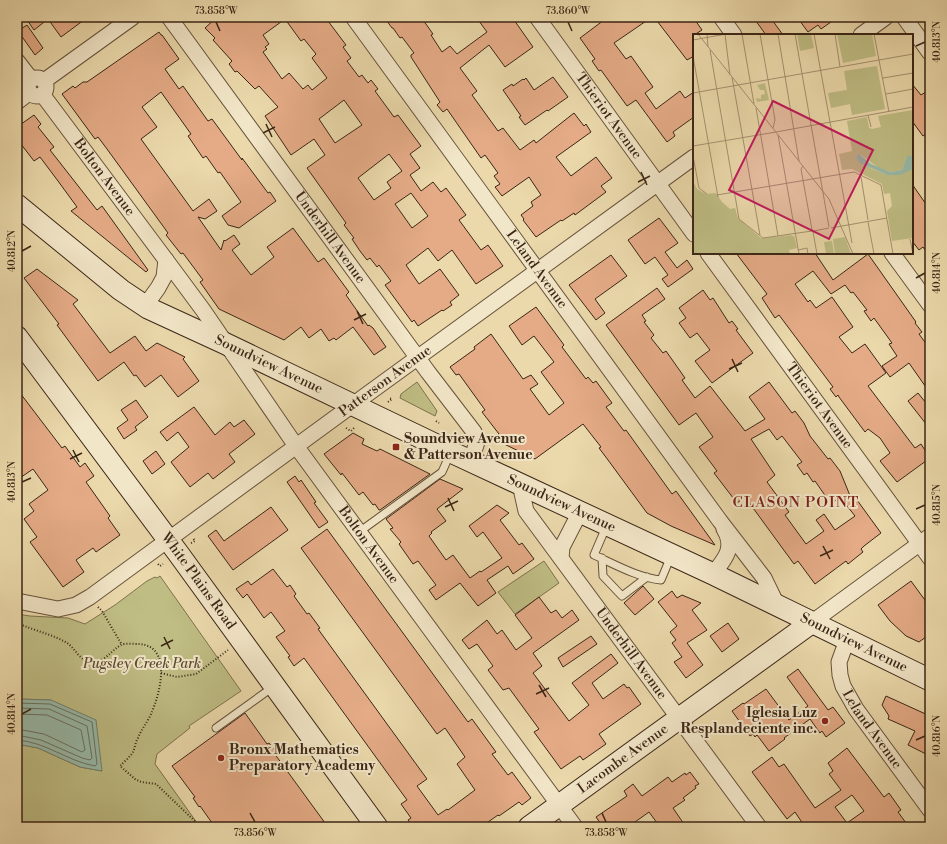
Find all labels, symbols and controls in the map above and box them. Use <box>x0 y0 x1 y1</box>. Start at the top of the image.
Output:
text: 73.858°W <box>194 5 239 17</box>
text: 73.860°W <box>546 5 591 17</box>
text: 40.813°N <box>931 21 943 63</box>
inset map <box>693 34 913 254</box>
street label: Thieriot Avenue <box>571 69 646 163</box>
street label: Bolton Avenue <box>69 134 139 220</box>
street label: Underhill Avenue <box>290 188 369 287</box>
street label: Leland Avenue <box>502 226 571 312</box>
text: 40.812°N <box>6 229 18 272</box>
text: 40.814°N <box>931 252 943 294</box>
street label: Soundview Avenue <box>212 331 326 398</box>
street label: Patterson Avenue <box>335 341 435 421</box>
street label: Thieriot Avenue <box>782 359 857 453</box>
place label: Soundview Avenue & Patterson Avenue <box>404 430 533 464</box>
marker: Soundview Avenue & Patterson Avenue <box>391 442 401 452</box>
text: 40.813°N <box>6 461 18 503</box>
street label: Soundview Avenue <box>504 470 619 536</box>
text: 40.815°N <box>931 484 943 526</box>
district label: CLASON POINT <box>733 493 859 512</box>
street label: Bolton Avenue <box>334 502 403 588</box>
street label: White Plains Road <box>156 528 240 633</box>
street label: Underhill Avenue <box>591 604 671 703</box>
street label: Soundview Avenue <box>797 609 911 677</box>
park label: Pugsley Creek Park <box>82 655 201 673</box>
street label: Leland Avenue <box>838 686 906 773</box>
text: 40.814°N <box>6 693 18 735</box>
place label: Iglesia Luz Resplandeciente inc. <box>681 704 817 738</box>
text: 40.816°N <box>931 715 943 757</box>
marker: Iglesia Luz Resplandeciente inc. <box>820 716 830 726</box>
street label: Lacombe Avenue <box>574 720 672 798</box>
place label: Bronx Mathematics Preparatory Academy <box>229 741 376 775</box>
marker: Bronx Mathematics Preparatory Academy <box>216 753 226 763</box>
text: 73.856°W <box>233 827 277 839</box>
text: 73.858°W <box>584 827 629 839</box>

